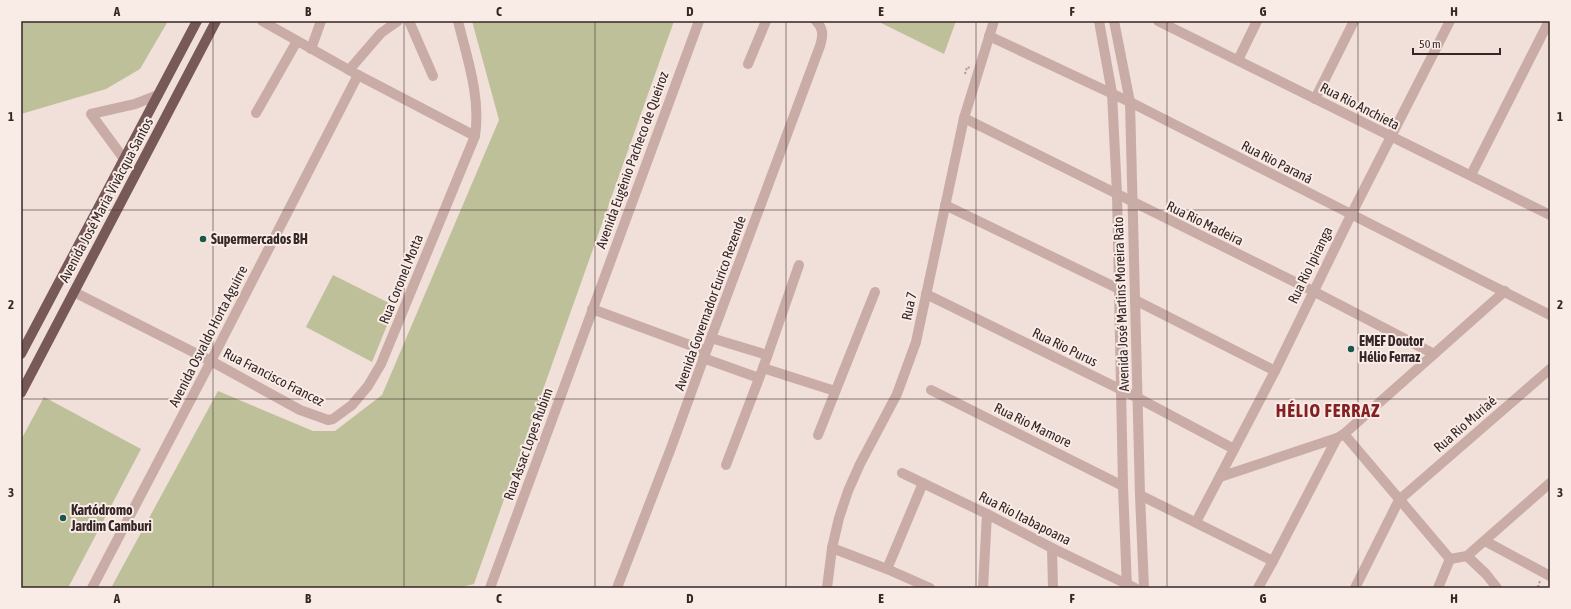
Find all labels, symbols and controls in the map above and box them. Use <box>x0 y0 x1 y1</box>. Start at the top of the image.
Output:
text: A <box>113 4 121 19</box>
text: B <box>305 4 312 19</box>
text: C <box>496 4 502 19</box>
text: D <box>686 4 694 19</box>
text: E <box>878 4 884 19</box>
text: F <box>1069 4 1075 19</box>
text: G <box>1260 4 1267 19</box>
text: H <box>1450 4 1458 19</box>
scale bar <box>1413 30 1500 56</box>
text: 50 m <box>1419 37 1441 51</box>
street label: Avenida Eugênio Pacheco de Queiroz <box>592 69 672 251</box>
street label: Rua Rio Anchieta <box>1318 79 1402 133</box>
text: 1 <box>8 109 14 124</box>
text: 1 <box>1557 109 1563 124</box>
street label: Avenida José Maria Vivácqua Santos <box>56 115 156 285</box>
street label: Rua Rio Paraná <box>1239 137 1315 187</box>
street label: Rua Rio Madeira <box>1164 198 1246 248</box>
street label: Avenida Governador Eurico Rezende <box>671 214 749 392</box>
street label: Avenida José Martins Moreira Rato <box>1110 216 1132 392</box>
street label: Rua Rio Ipiranga <box>1284 224 1336 306</box>
place label: Supermercados BH <box>211 231 308 247</box>
street label: Rua Coronel Motta <box>376 232 426 326</box>
marker: Supermercados BH <box>198 234 208 244</box>
street label: Avenida Osvaldo Horta Aguirre <box>165 263 251 409</box>
street label: Rua 7 <box>898 290 920 322</box>
text: 2 <box>8 297 14 312</box>
text: 2 <box>1557 297 1563 312</box>
street label: Rua Rio Purus <box>1030 324 1100 370</box>
place label: EMEF Doutor Hélio Ferraz <box>1359 333 1425 365</box>
marker: EMEF Doutor Hélio Ferraz <box>1346 344 1356 354</box>
street label: Rua Francisco Francez <box>221 345 327 409</box>
street label: Rua Assac Lopes Rubim <box>500 386 556 502</box>
street label: Rua Rio Muriaé <box>1431 393 1499 455</box>
street label: Rua Rio Mamore <box>992 399 1074 451</box>
district label: HÉLIO FERRAZ <box>1276 400 1380 421</box>
text: 3 <box>8 485 14 500</box>
text: 3 <box>1557 485 1563 500</box>
street label: Rua Rio Itabapoana <box>976 488 1074 548</box>
place label: Kartódromo Jardim Camburi <box>70 502 152 534</box>
marker: Kartódromo Jardim Camburi <box>58 513 68 523</box>
text: A <box>113 591 121 606</box>
text: B <box>305 591 312 606</box>
text: C <box>496 591 502 606</box>
text: D <box>686 591 694 606</box>
text: E <box>878 591 884 606</box>
text: F <box>1069 591 1075 606</box>
text: G <box>1260 591 1267 606</box>
text: H <box>1450 591 1458 606</box>

